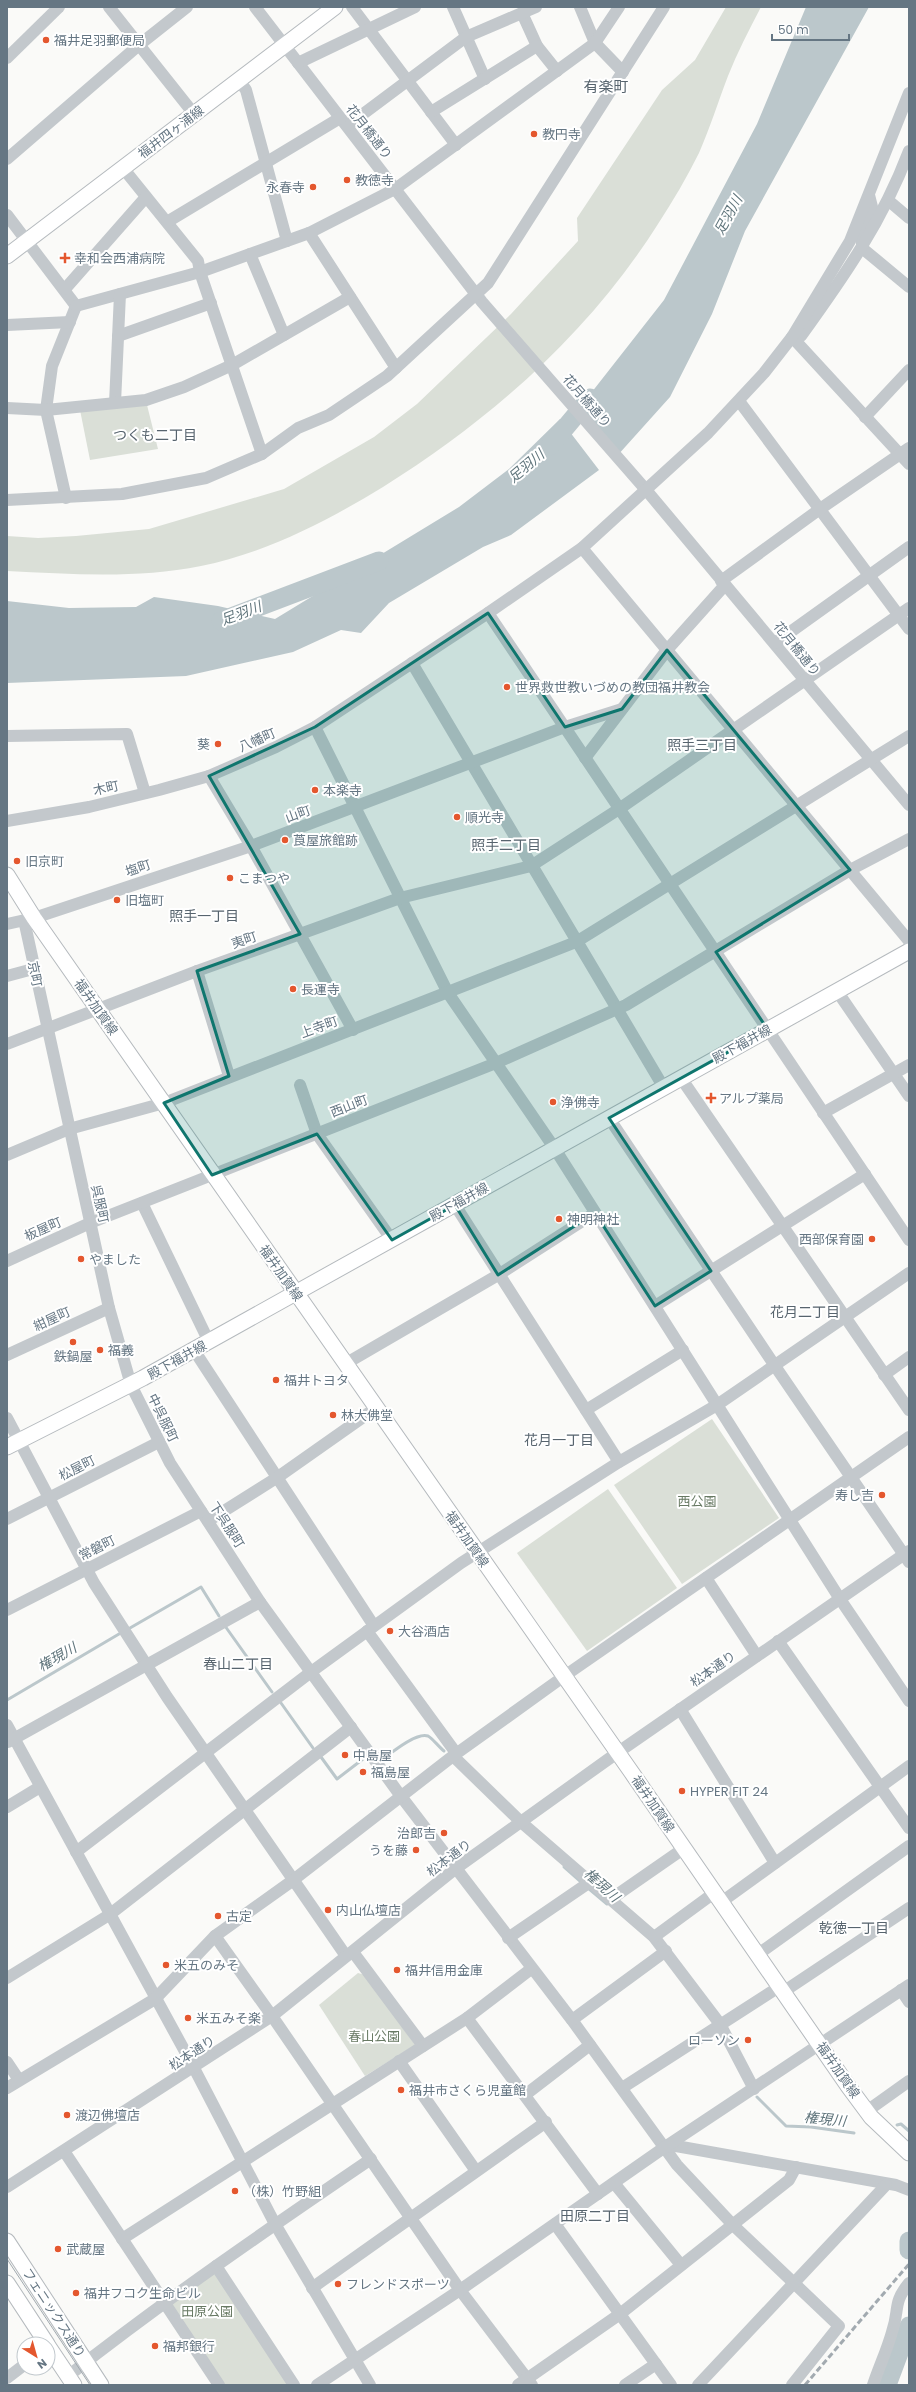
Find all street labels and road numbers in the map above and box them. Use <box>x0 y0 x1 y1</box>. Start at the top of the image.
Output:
street label: 福井四ヶ浦線 <box>134 101 208 163</box>
street label: 花月橋通り <box>342 101 396 163</box>
street label: 花月橋通り <box>559 370 615 432</box>
street label: 花月橋通り <box>769 618 825 680</box>
street label: 八幡町 <box>235 723 279 757</box>
street label: 木町 <box>91 776 121 800</box>
street label: 山町 <box>283 801 313 827</box>
street label: 塩町 <box>123 855 153 881</box>
street label: 夷町 <box>229 927 259 953</box>
street label: 京町 <box>23 959 47 989</box>
street label: 福井加賀線 <box>70 975 122 1039</box>
street label: 上寺町 <box>297 1011 341 1043</box>
street label: 殿下福井線 <box>709 1020 775 1068</box>
street label: 西山町 <box>327 1090 371 1122</box>
street label: 殿下福井線 <box>426 1178 492 1226</box>
street label: 呉服町 <box>86 1183 114 1225</box>
street label: 板屋町 <box>21 1212 65 1246</box>
street label: 福井加賀線 <box>255 1241 307 1305</box>
street label: 紺屋町 <box>30 1302 74 1336</box>
street label: 殿下福井線 <box>144 1336 210 1384</box>
street label: 中呉服町 <box>143 1390 183 1446</box>
street label: 松屋町 <box>55 1451 99 1485</box>
street label: 下呉服町 <box>205 1498 249 1552</box>
street label: 福井加賀線 <box>441 1507 493 1571</box>
street label: 常磐町 <box>75 1531 119 1565</box>
street label: 松本通り <box>686 1646 740 1692</box>
street label: 福井加賀線 <box>627 1772 679 1836</box>
street label: 松本通り <box>423 1835 475 1881</box>
street label: 松本通り <box>165 2031 219 2075</box>
street label: 福井加賀線 <box>812 2038 864 2102</box>
street label: フェニックス通り <box>18 2264 90 2362</box>

